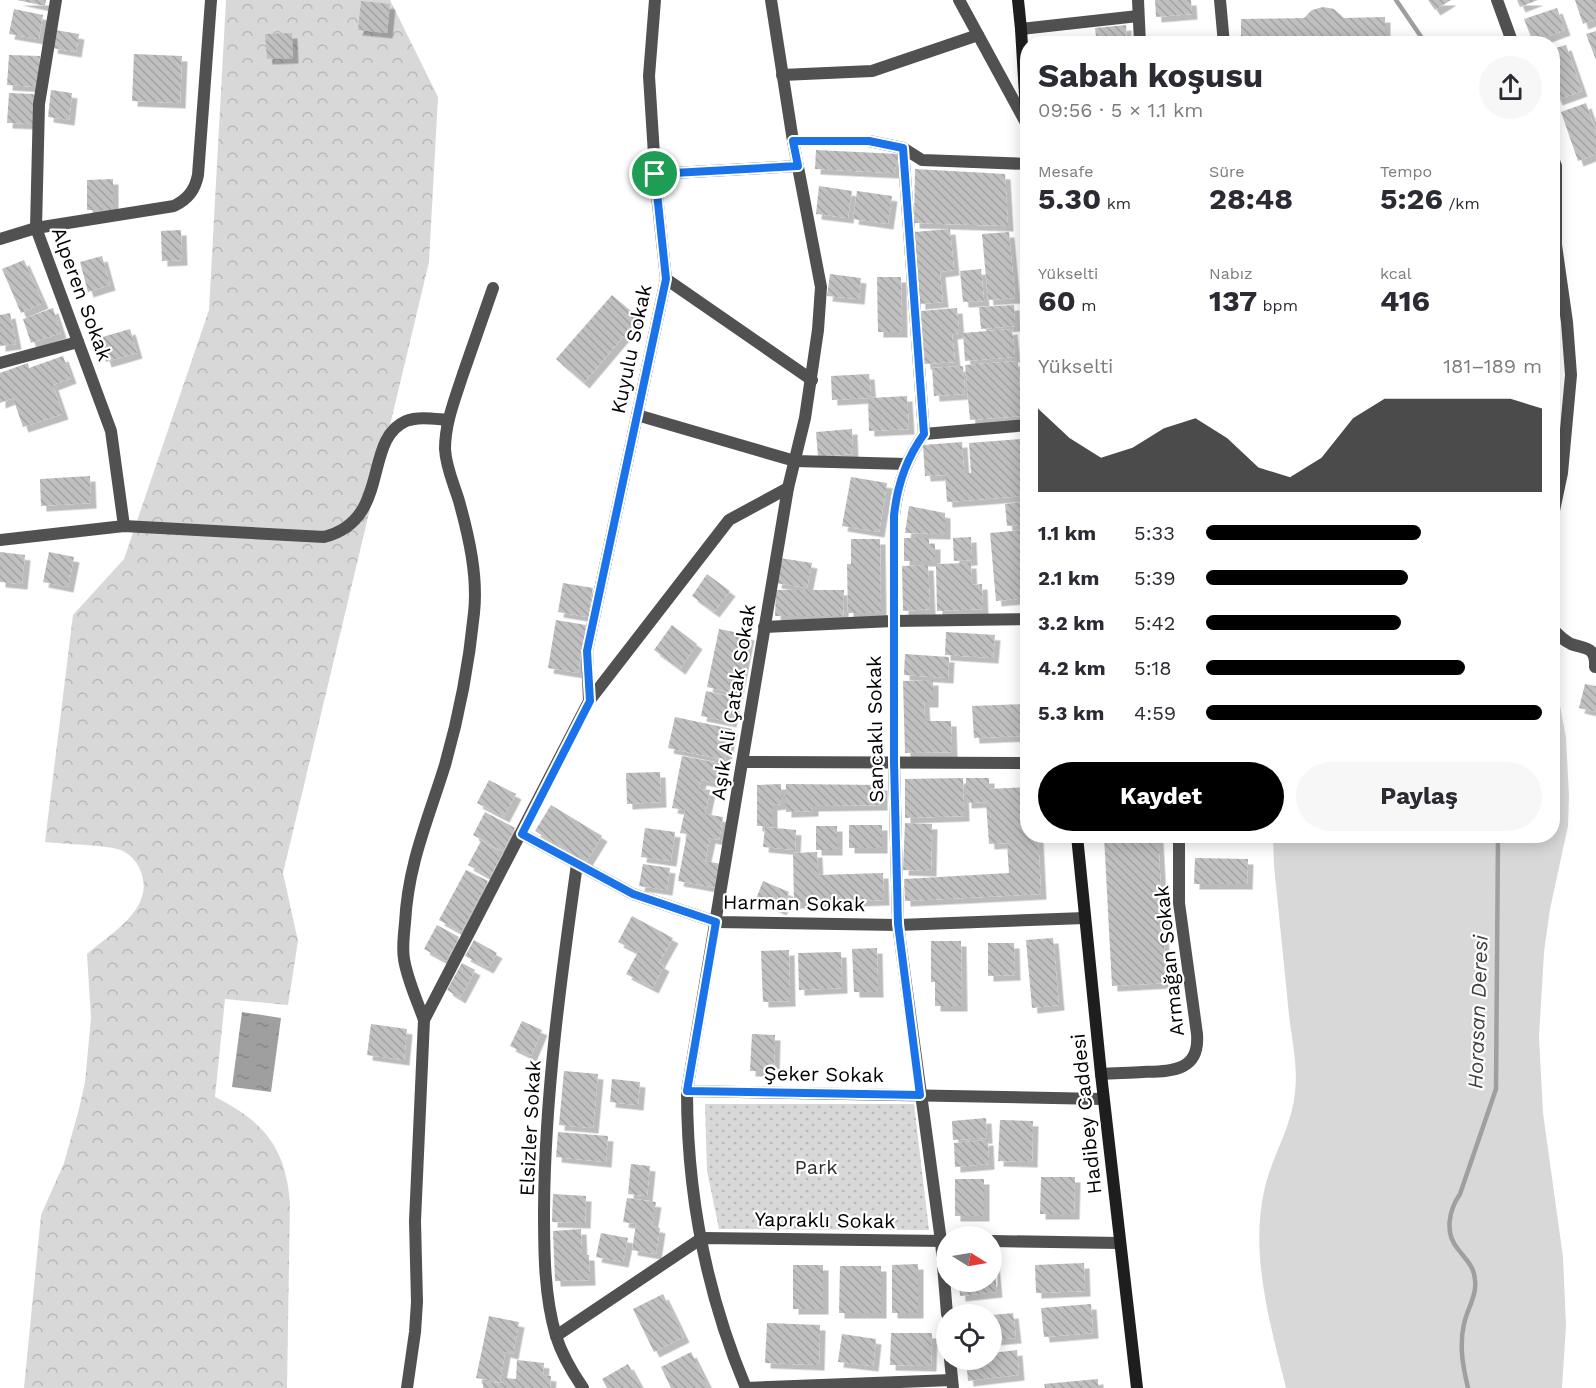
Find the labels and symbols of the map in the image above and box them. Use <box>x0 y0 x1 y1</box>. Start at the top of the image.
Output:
pin <box>629 148 680 199</box>
street label: Alperen Sokak <box>47 224 117 364</box>
street label: Kuyulu Sokak <box>606 282 656 416</box>
street label: Aşık Ali Çatak Sokak <box>706 602 760 802</box>
street label: Sancaklı Sokak <box>862 655 888 803</box>
street label: Armağan Sokak <box>1149 884 1189 1038</box>
street label: Harman Sokak <box>723 890 865 916</box>
water label: Horasan Deresi <box>1462 934 1493 1089</box>
street label: Hadibey Caddesi <box>1066 1032 1106 1196</box>
street label: Elsizler Sokak <box>514 1059 546 1197</box>
street label: Şeker Sokak <box>764 1061 884 1087</box>
park label: Park <box>794 1155 838 1179</box>
street label: Yapraklı Sokak <box>754 1207 896 1233</box>
north arrow <box>936 1226 1002 1292</box>

